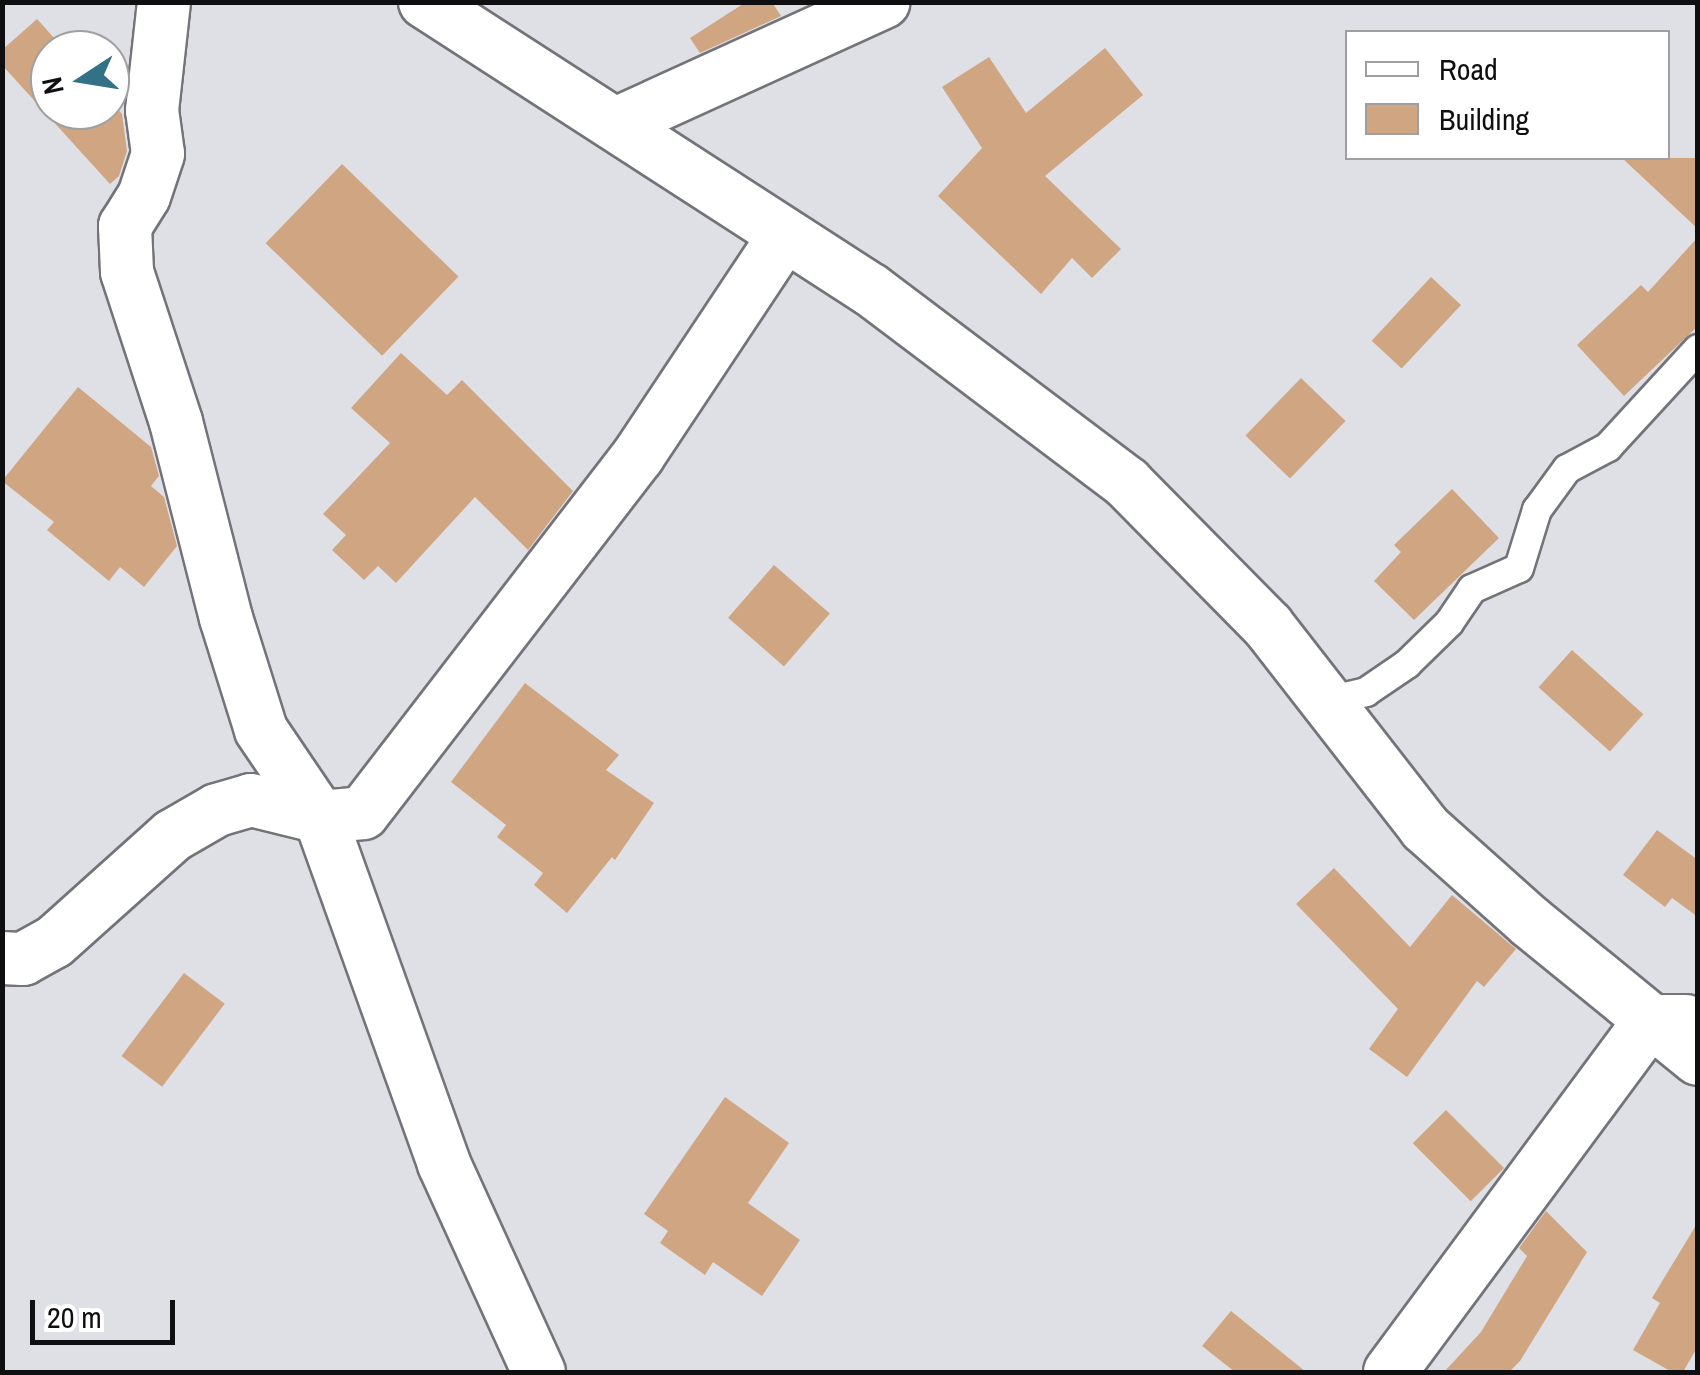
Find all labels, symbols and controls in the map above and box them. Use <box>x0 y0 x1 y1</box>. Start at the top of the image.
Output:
north arrow <box>30 30 130 130</box>
legend <box>1345 30 1670 160</box>
text: Road <box>1439 49 1498 89</box>
text: N <box>32 74 73 98</box>
text: Building <box>1439 99 1529 139</box>
scale bar <box>35 1280 180 1342</box>
text: 20 m <box>47 1297 102 1337</box>

